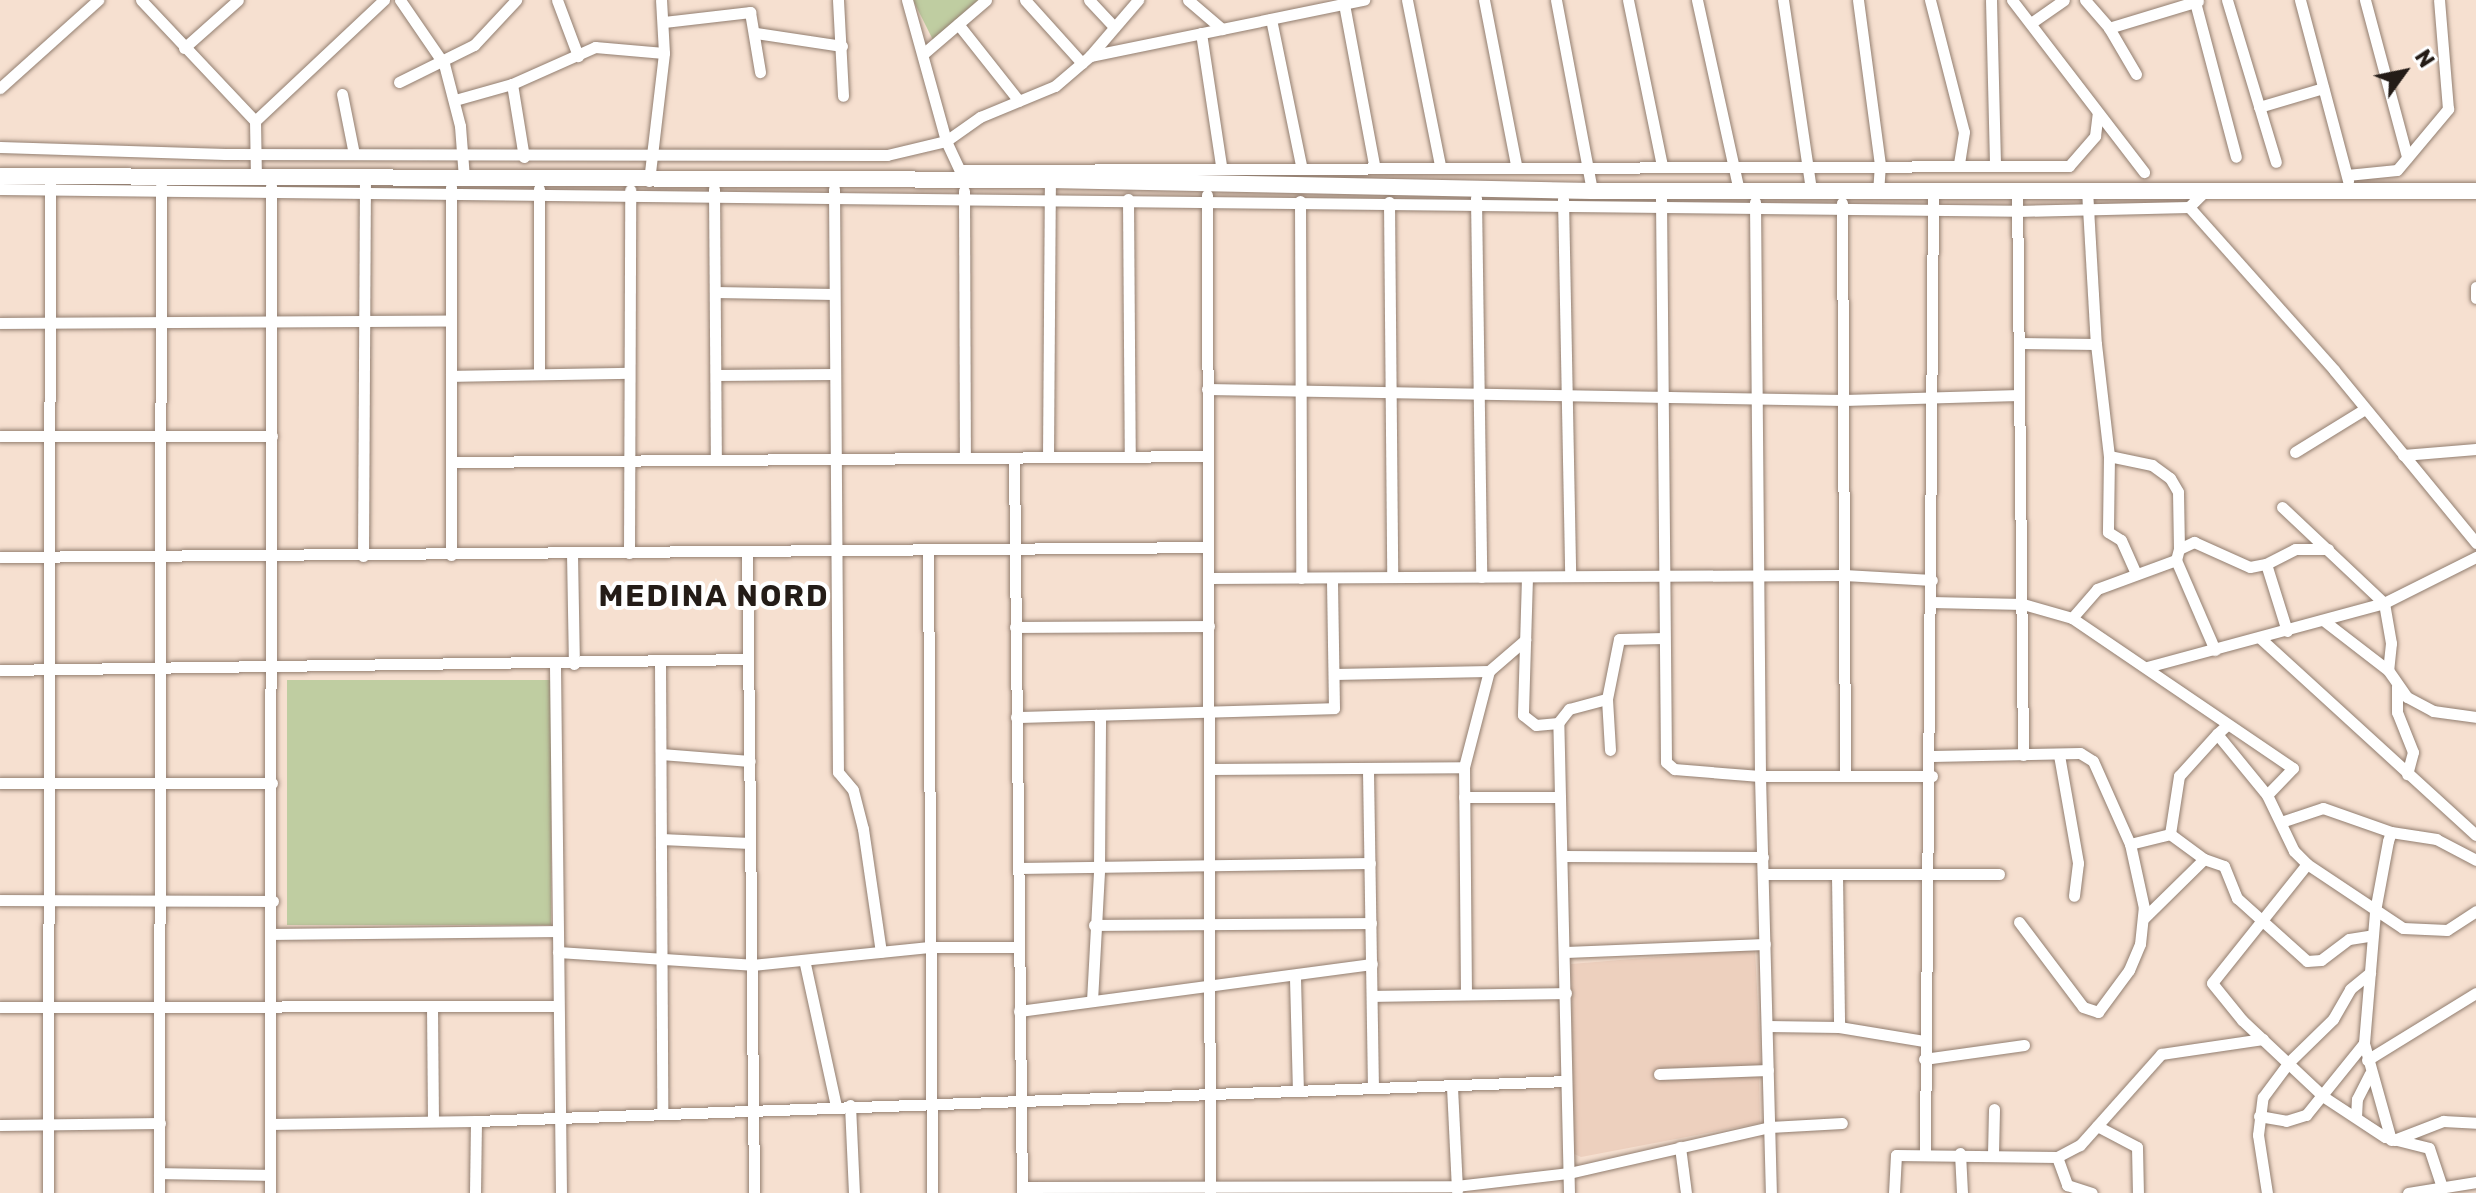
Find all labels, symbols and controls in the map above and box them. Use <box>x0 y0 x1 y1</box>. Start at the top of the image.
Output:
north arrow <box>2364 32 2444 112</box>
text: N <box>2409 45 2440 73</box>
district label: MEDINA NORD <box>598 578 830 614</box>

